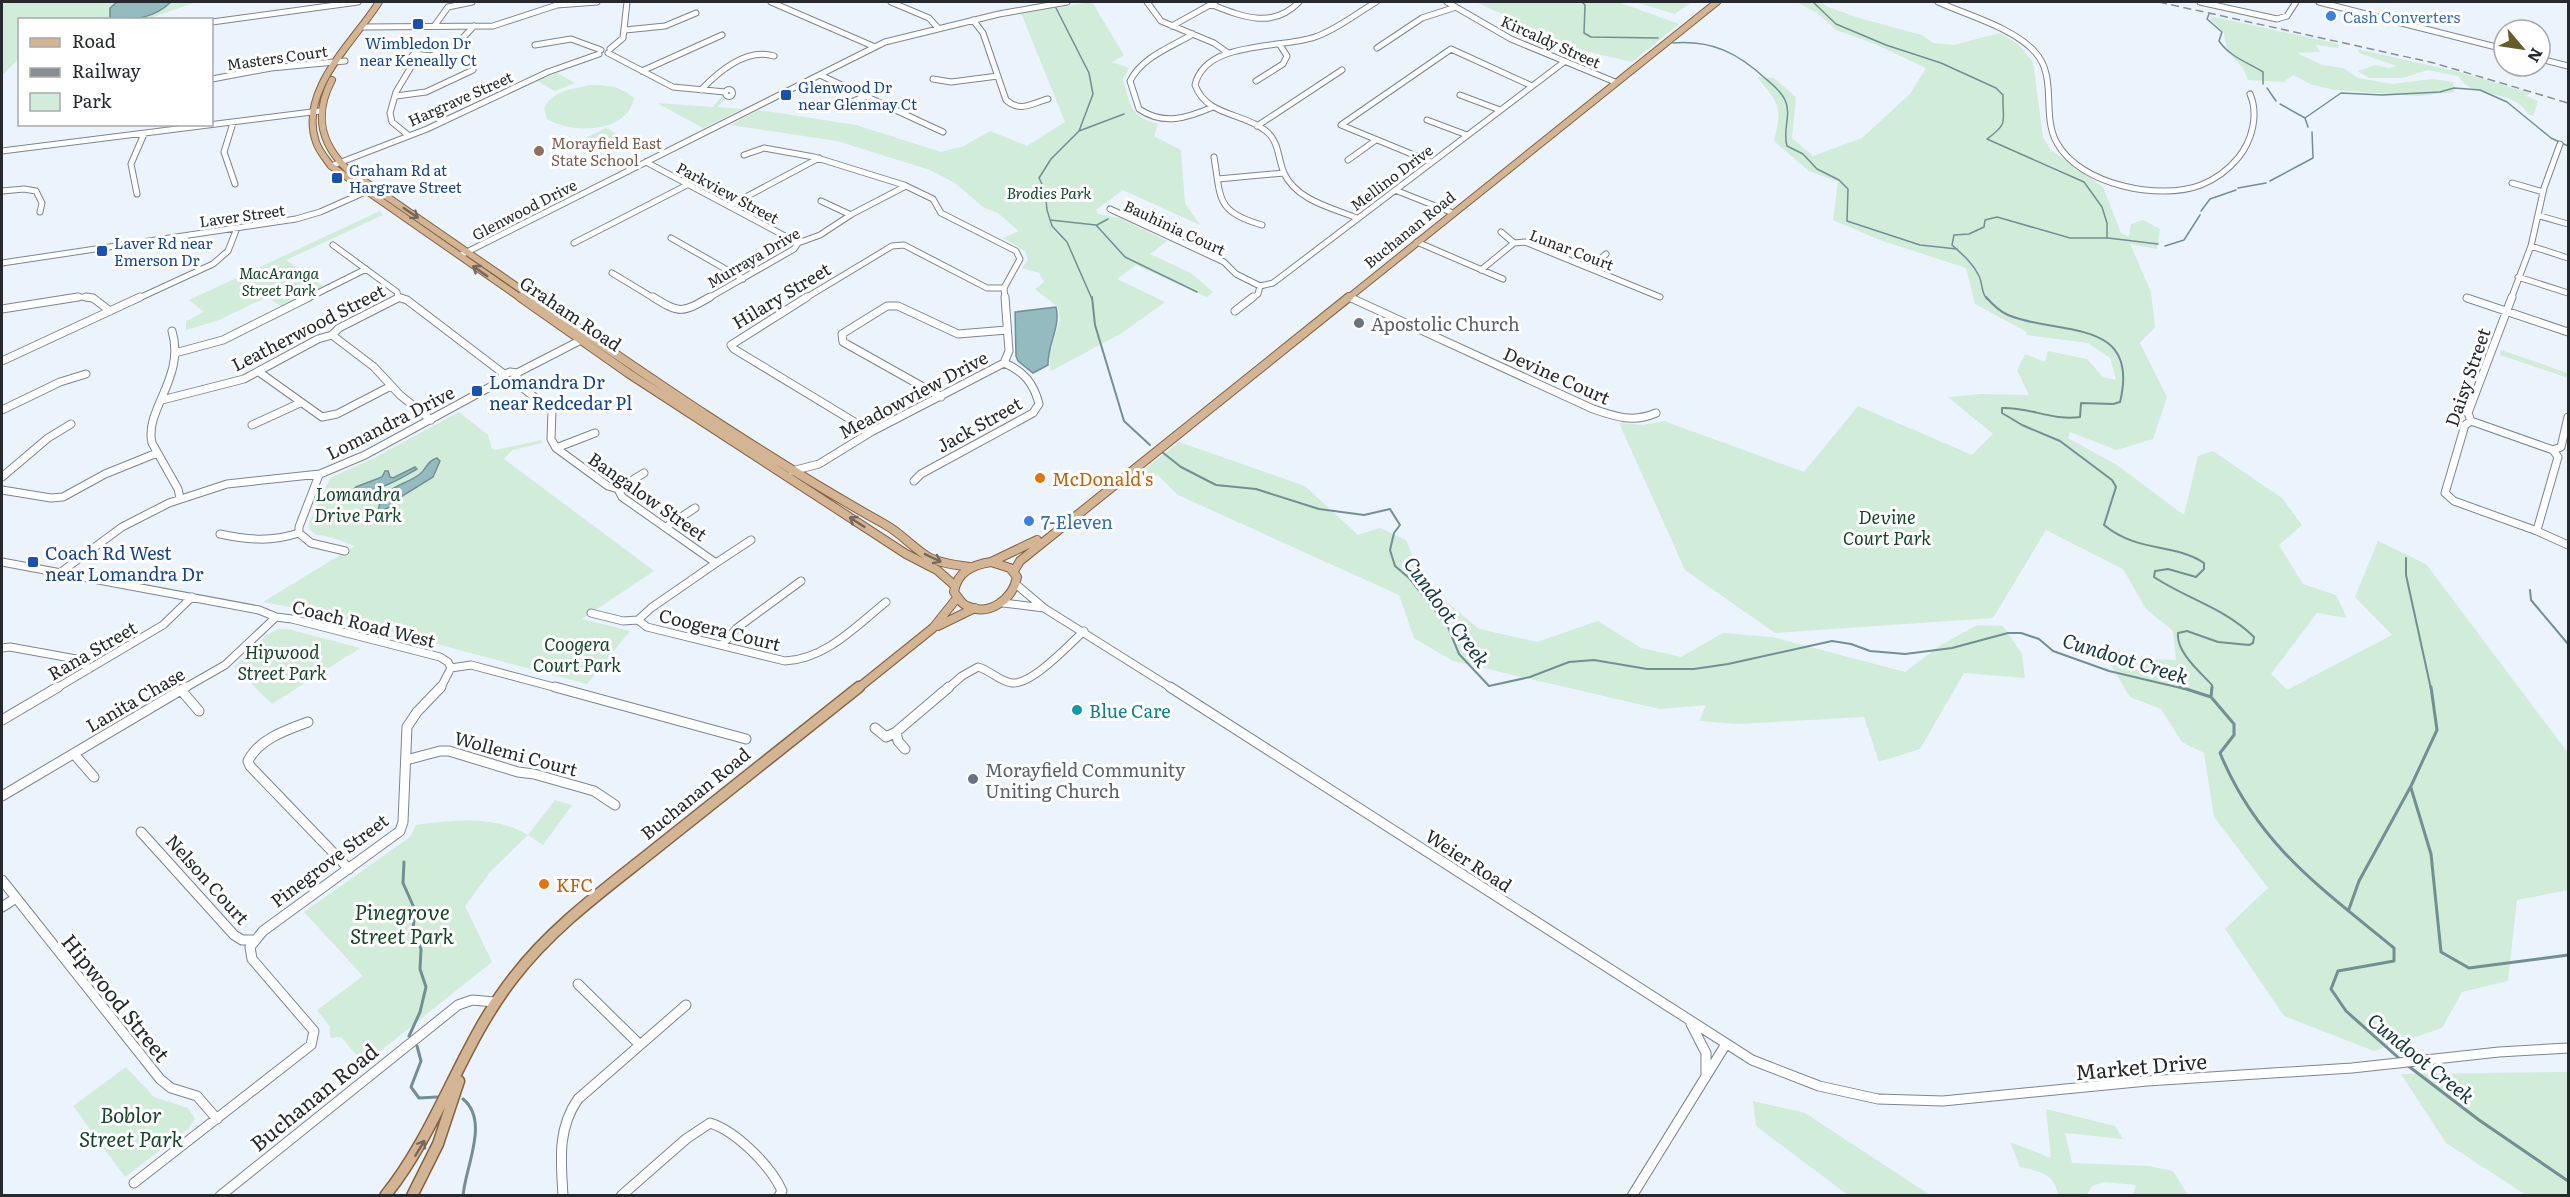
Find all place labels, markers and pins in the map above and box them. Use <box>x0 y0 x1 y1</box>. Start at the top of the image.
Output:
place label: Cash Converters <box>2343 5 2460 28</box>
marker: Cash Converters <box>2324 9 2338 23</box>
marker: Wimbledon Dr near Keneally Ct <box>411 17 425 31</box>
place label: Wimbledon Dr near Keneally Ct <box>359 31 477 71</box>
place label: Glenwood Dr near Glenmay Ct <box>798 75 917 115</box>
marker: Glenwood Dr near Glenmay Ct <box>779 88 793 102</box>
place label: Morayfield East State School <box>551 131 662 171</box>
marker: Morayfield East State School <box>532 144 546 158</box>
place label: Graham Rd at Hargrave Street <box>349 158 462 198</box>
marker: Graham Rd at Hargrave Street <box>330 171 344 185</box>
place label: Laver Rd near Emerson Dr <box>114 231 213 271</box>
marker: Laver Rd near Emerson Dr <box>95 244 109 258</box>
place label: Apostolic Church <box>1371 310 1520 337</box>
marker: Apostolic Church <box>1352 316 1366 330</box>
place label: Lomandra Dr near Redcedar Pl <box>489 368 632 416</box>
marker: Lomandra Dr near Redcedar Pl <box>470 384 484 398</box>
place label: McDonald's <box>1052 465 1153 492</box>
marker: McDonald's <box>1033 471 1047 485</box>
place label: 7-Eleven <box>1041 508 1113 535</box>
marker: 7-Eleven <box>1022 514 1036 528</box>
place label: Coach Rd West near Lomandra Dr <box>45 539 204 587</box>
marker: Coach Rd West near Lomandra Dr <box>26 555 40 569</box>
place label: Blue Care <box>1089 697 1171 724</box>
marker: Blue Care <box>1070 703 1084 717</box>
place label: Morayfield Community Uniting Church <box>985 756 1186 804</box>
marker: Morayfield Community Uniting Church <box>966 772 980 786</box>
place label: KFC <box>556 871 593 898</box>
marker: KFC <box>537 877 551 891</box>

